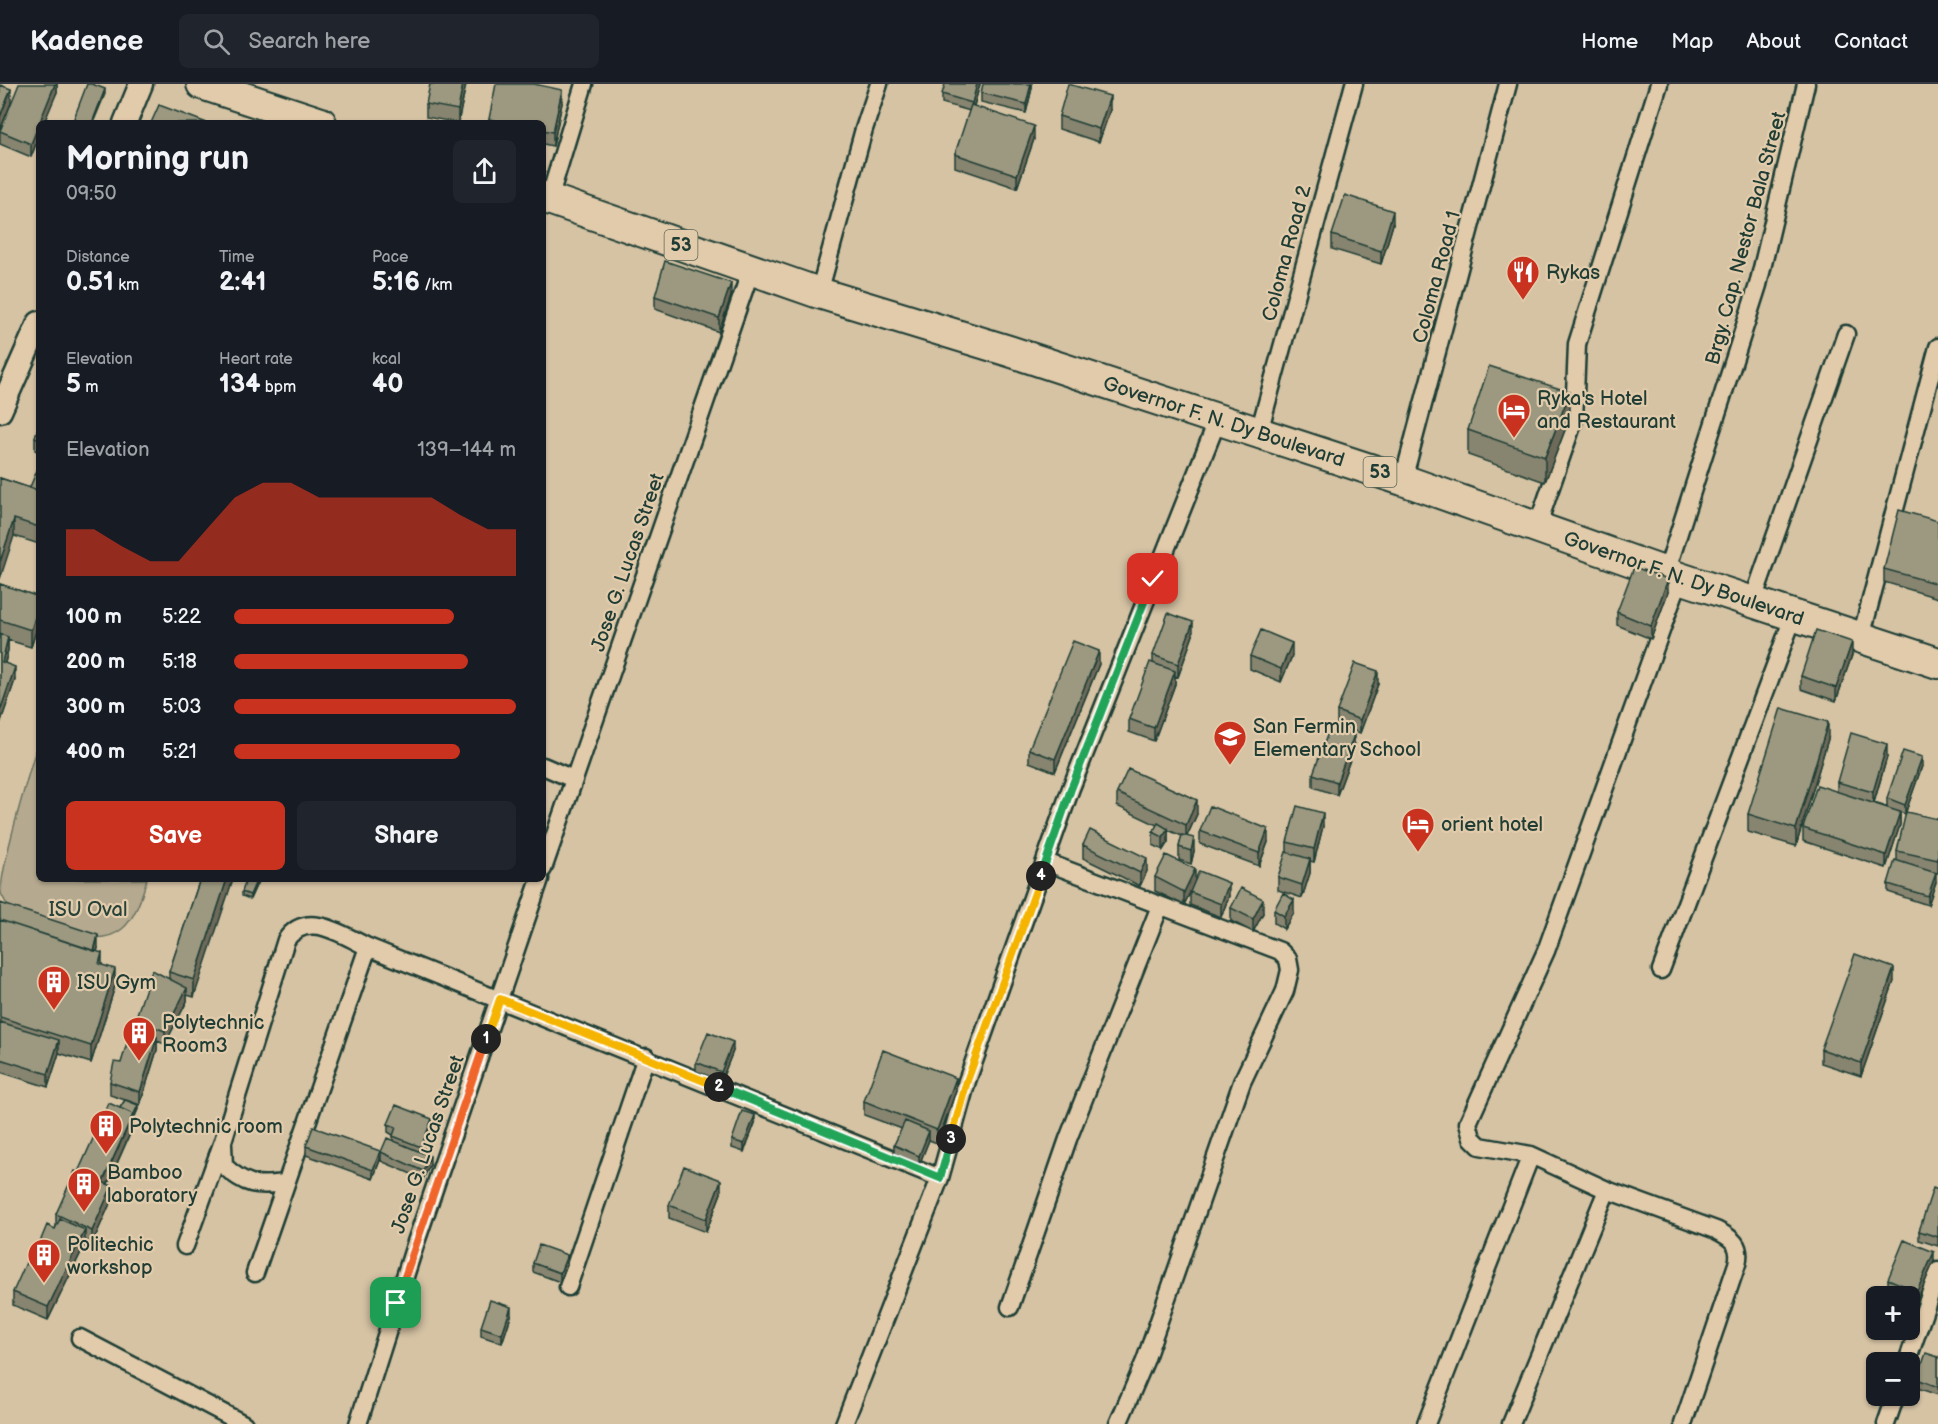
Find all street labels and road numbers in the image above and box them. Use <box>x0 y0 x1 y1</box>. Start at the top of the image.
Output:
street label: Brgy. Cap. Nestor Bala Street <box>1701 109 1791 368</box>
street label: Coloma Road 2 <box>1257 182 1317 324</box>
street label: Coloma Road 1 <box>1408 208 1466 346</box>
road number: 53 <box>664 230 698 260</box>
street label: Governor F. N. Dy Boulevard <box>1100 371 1348 472</box>
road number: 53 <box>1364 457 1396 487</box>
street label: Jose G. Lucas Street <box>586 470 670 655</box>
street label: Governor F. N. Dy Boulevard <box>1560 526 1807 631</box>
street label: Jose G. Lucas Street <box>386 1052 470 1237</box>

